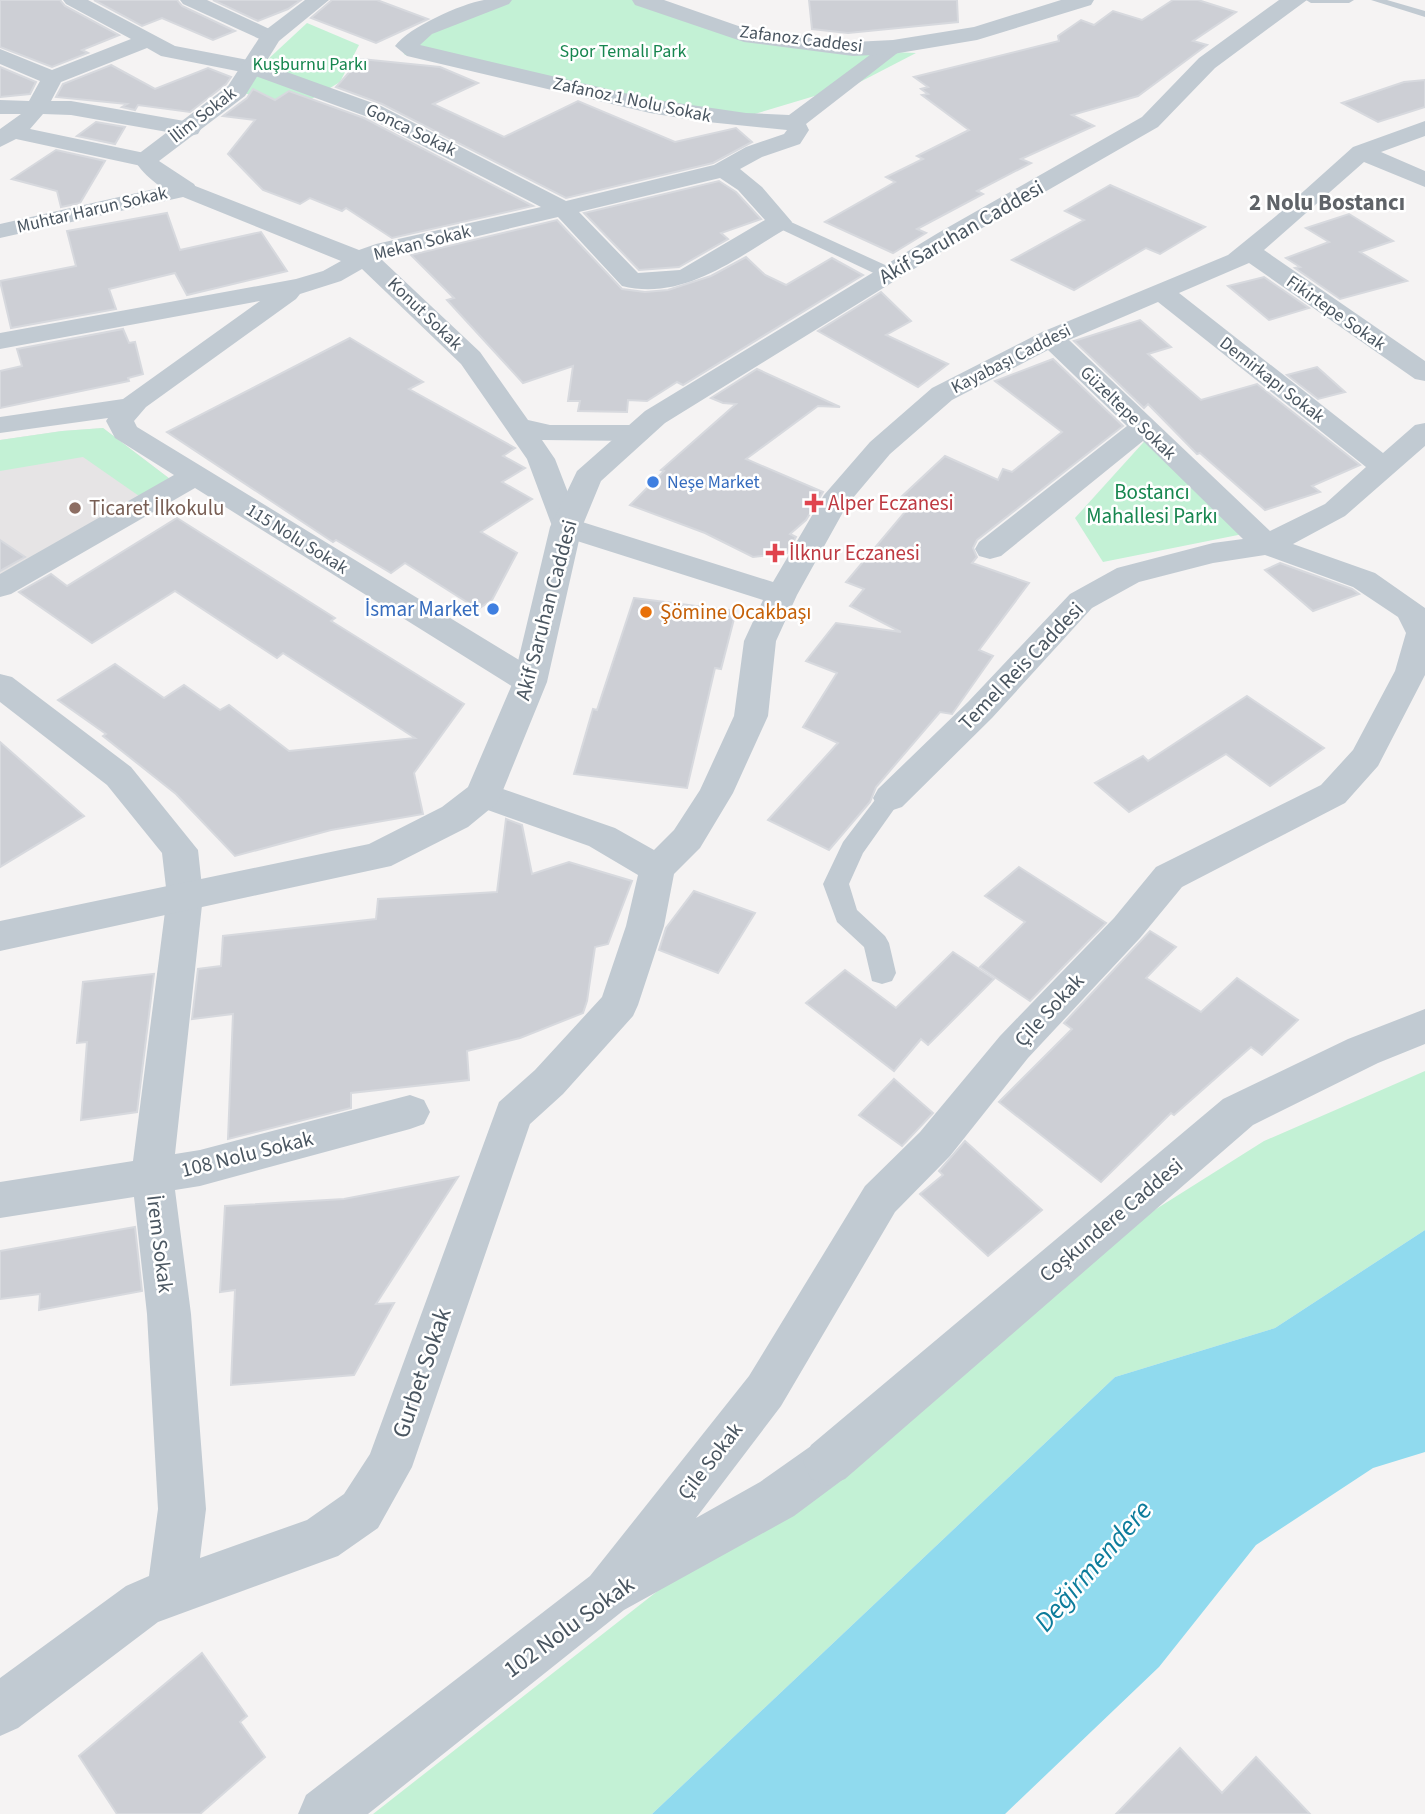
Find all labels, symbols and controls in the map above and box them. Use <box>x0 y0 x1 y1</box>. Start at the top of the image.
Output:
street label: Zafanoz Caddesi <box>738 19 864 59</box>
park label: Spor Temalı Park <box>560 39 687 64</box>
park label: Kuşburnu Parkı <box>253 52 367 77</box>
street label: Zafanoz 1 Nolu Sokak <box>551 71 714 129</box>
street label: İlim Sokak <box>164 81 242 149</box>
street label: Gonca Sokak <box>362 97 460 163</box>
street label: Akif Saruhan Caddesi <box>873 173 1049 291</box>
street label: Muhtar Harun Sokak <box>14 181 170 239</box>
district label: 2 Nolu Bostancı <box>1249 186 1405 219</box>
street label: Mekan Sokak <box>371 219 473 267</box>
street label: Fikirtepe Sokak <box>1281 269 1391 357</box>
street label: Konut Sokak <box>382 272 468 356</box>
street label: Kayabaşı Caddesi <box>947 318 1075 400</box>
street label: Demirkapı Sokak <box>1214 331 1330 429</box>
street label: Güzeltepe Sokak <box>1074 361 1182 466</box>
place label: Neşe Market <box>667 470 759 495</box>
marker: Neşe Market <box>645 474 661 490</box>
park label: Bostancı Mahallesi Parkı <box>1086 477 1218 531</box>
place label: Alper Eczanesi <box>828 488 954 518</box>
place label: Ticaret İlkokulu <box>89 493 225 523</box>
marker: Alper Eczanesi <box>806 495 822 511</box>
street label: 115 Nolu Sokak <box>241 498 353 580</box>
marker: Ticaret İlkokulu <box>67 500 83 516</box>
street label: Akif Saruhan Caddesi <box>507 516 585 704</box>
place label: İlknur Eczanesi <box>789 538 920 568</box>
marker: İlknur Eczanesi <box>767 545 783 561</box>
place label: İsmar Market <box>365 594 479 624</box>
street label: Temel Reis Caddesi <box>952 595 1090 737</box>
place label: Şömine Ocakbaşı <box>660 597 811 627</box>
marker: İsmar Market <box>485 601 501 617</box>
marker: Şömine Ocakbaşı <box>638 604 654 620</box>
street label: Çile Sokak <box>1007 966 1091 1053</box>
street label: 108 Nolu Sokak <box>178 1123 317 1185</box>
street label: Coşkundere Caddesi <box>1033 1151 1189 1289</box>
street label: İrem Sokak <box>139 1193 181 1295</box>
street label: Gurbet Sokak <box>383 1303 461 1443</box>
street label: Çile Sokak <box>670 1415 750 1506</box>
water label: Değirmendere <box>1024 1491 1162 1641</box>
street label: 102 Nolu Sokak <box>496 1567 642 1687</box>

